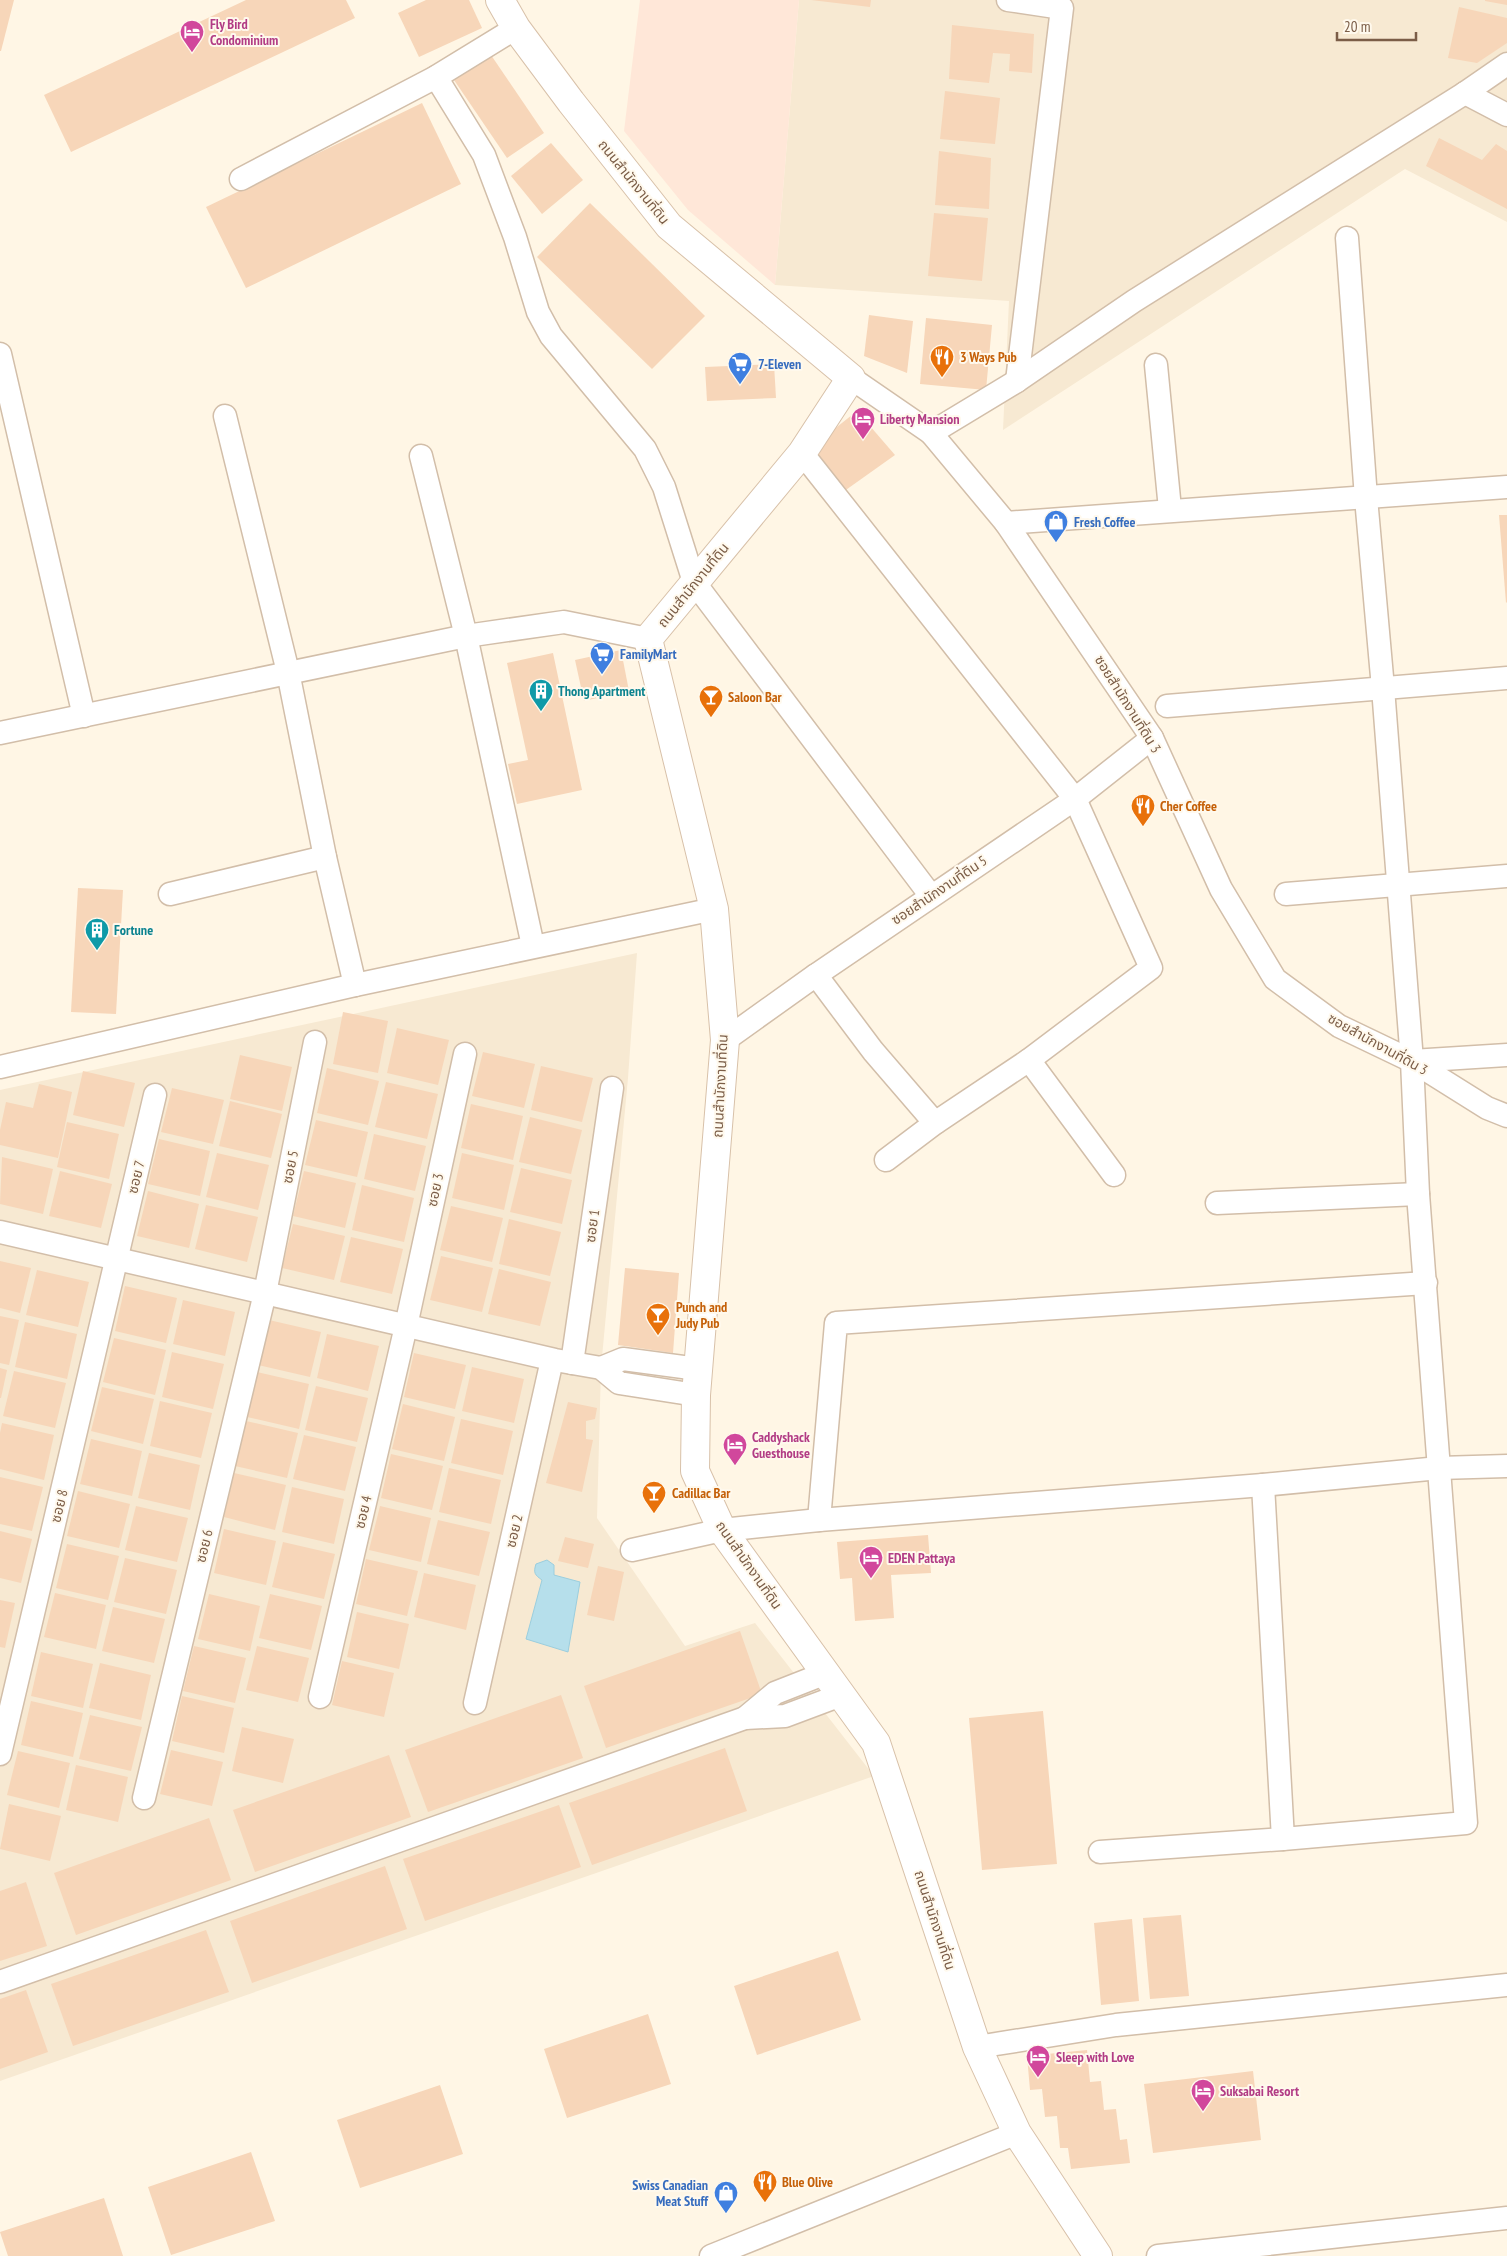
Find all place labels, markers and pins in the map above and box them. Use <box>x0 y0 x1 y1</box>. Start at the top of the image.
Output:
place label: Fly Bird Condominium <box>210 15 278 49</box>
hotel icon: Fly Bird Condominium <box>179 19 205 53</box>
restaurant icon: 3 Ways Pub <box>929 344 955 378</box>
place label: 3 Ways Pub <box>960 348 1017 366</box>
supermarket icon: 7-Eleven <box>727 351 753 385</box>
place label: 7-Eleven <box>758 355 801 373</box>
hotel icon: Liberty Mansion <box>850 406 876 440</box>
place label: Liberty Mansion <box>880 410 960 428</box>
shop icon: Fresh Coffee <box>1043 509 1069 543</box>
place label: Fresh Coffee <box>1074 513 1135 531</box>
supermarket icon: FamilyMart <box>589 641 615 675</box>
place label: FamilyMart <box>620 645 677 663</box>
building icon: Thong Apartment <box>528 678 554 712</box>
place label: Thong Apartment <box>558 682 645 700</box>
bar icon: Saloon Bar <box>698 684 724 718</box>
place label: Saloon Bar <box>728 688 783 706</box>
restaurant icon: Cher Coffee <box>1130 793 1156 827</box>
place label: Cher Coffee <box>1160 797 1217 815</box>
building icon: Fortune <box>84 917 110 951</box>
place label: Fortune <box>114 921 153 939</box>
place label: Punch and Judy Pub <box>675 1298 727 1332</box>
bar icon: Punch and Judy Pub <box>645 1302 671 1336</box>
place label: Caddyshack Guesthouse <box>752 1428 810 1462</box>
hotel icon: Caddyshack Guesthouse <box>722 1432 748 1466</box>
bar icon: Cadillac Bar <box>641 1480 667 1514</box>
place label: Cadillac Bar <box>672 1484 731 1502</box>
hotel icon: EDEN Pattaya <box>858 1545 884 1579</box>
place label: EDEN Pattaya <box>888 1549 956 1567</box>
hotel icon: Sleep with Love <box>1025 2044 1051 2078</box>
place label: Sleep with Love <box>1056 2048 1134 2066</box>
hotel icon: Suksabai Resort <box>1190 2078 1216 2112</box>
place label: Suksabai Resort <box>1220 2082 1299 2100</box>
restaurant icon: Blue Olive <box>752 2169 778 2203</box>
place label: Blue Olive <box>782 2173 833 2191</box>
place label: Swiss Canadian Meat Stuff <box>632 2176 709 2210</box>
shop icon: Swiss Canadian Meat Stuff <box>713 2180 739 2214</box>

